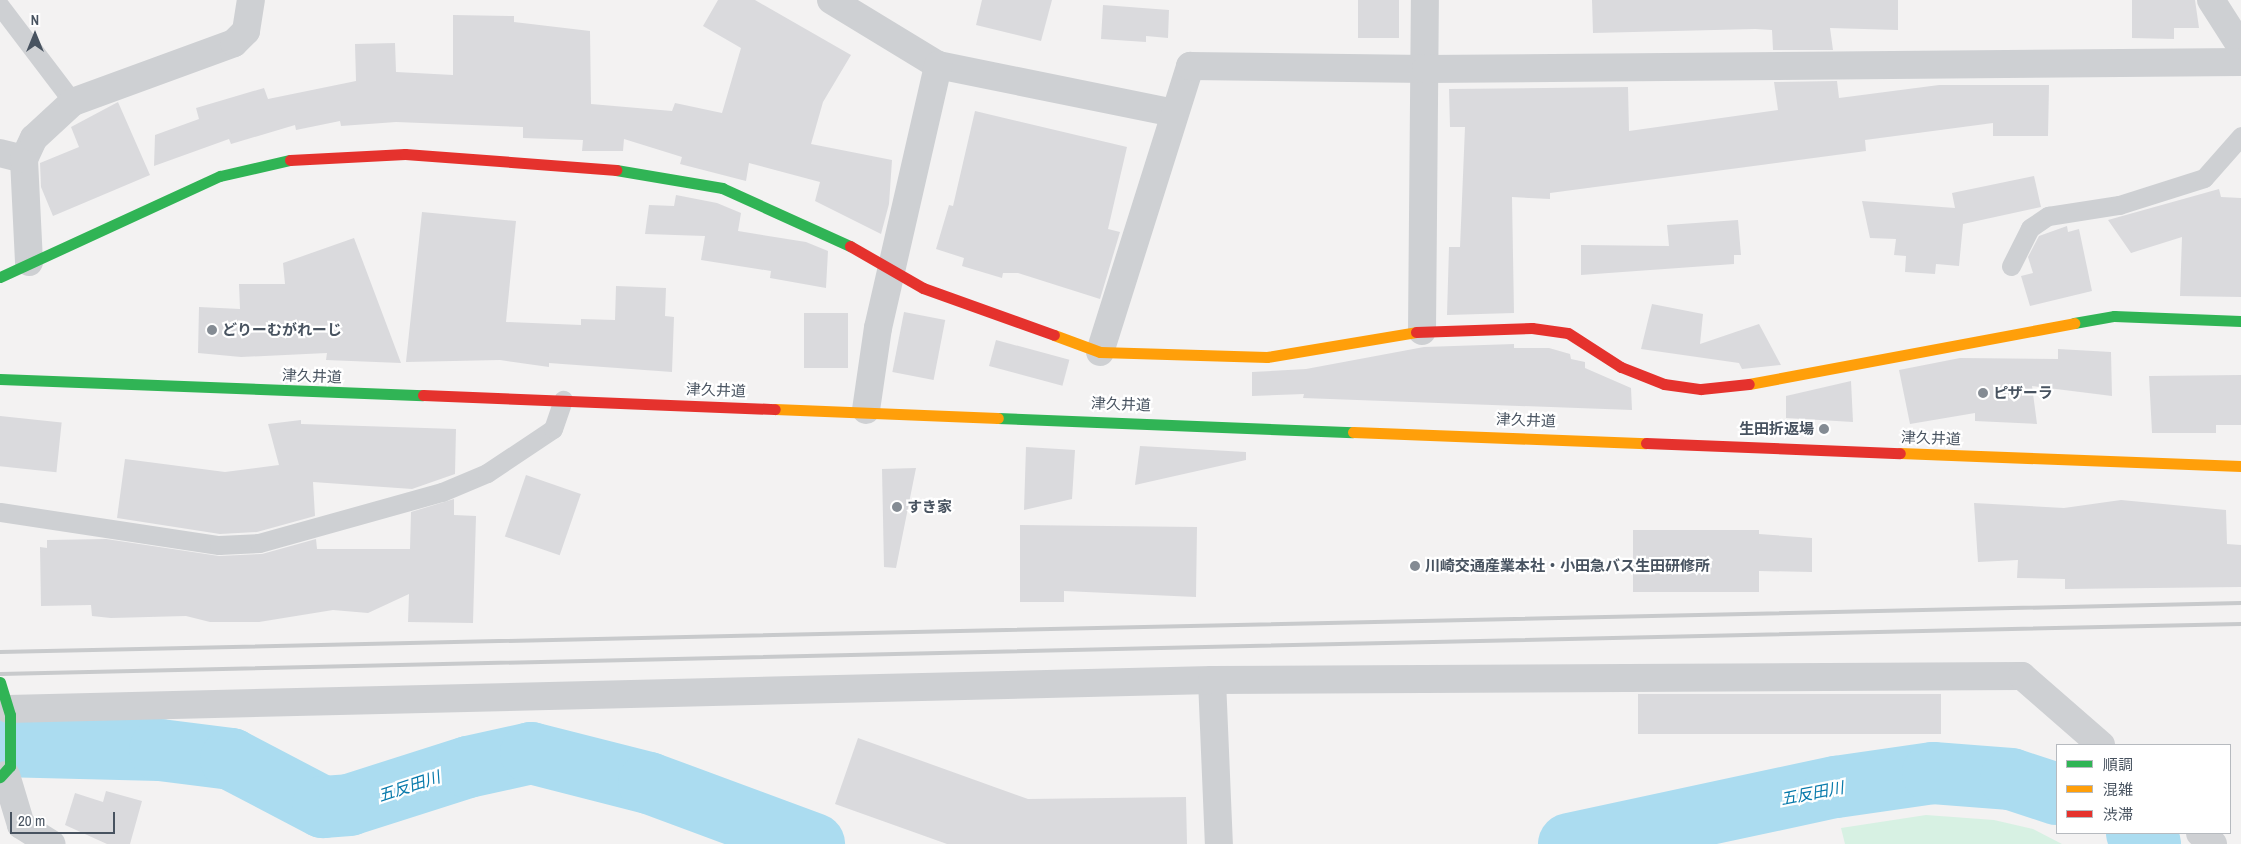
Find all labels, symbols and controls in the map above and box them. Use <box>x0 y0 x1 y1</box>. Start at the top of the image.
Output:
north arrow <box>10 10 60 60</box>
text: N <box>31 11 39 29</box>
place label: どりーむがれーじ <box>222 321 342 339</box>
marker: どりーむがれーじ <box>206 324 218 336</box>
street label: 津久井道 <box>282 366 342 386</box>
street label: 津久井道 <box>686 380 746 400</box>
place label: ピザーラ <box>1993 384 2053 402</box>
marker: ピザーラ <box>1977 387 1989 399</box>
street label: 津久井道 <box>1091 394 1151 414</box>
street label: 津久井道 <box>1496 410 1556 430</box>
place label: 生田折返場 <box>1739 420 1814 438</box>
marker: 生田折返場 <box>1818 423 1830 435</box>
street label: 津久井道 <box>1901 428 1961 448</box>
place label: すき家 <box>907 498 952 516</box>
marker: すき家 <box>891 501 903 513</box>
place label: 川崎交通産業本社・小田急バス生田研修所 <box>1425 557 1710 575</box>
marker: 川崎交通産業本社・小田急バス生田研修所 <box>1409 560 1421 572</box>
legend <box>2056 744 2231 834</box>
text: 順調 <box>2103 754 2133 775</box>
water label: 五反田川 <box>376 767 442 805</box>
water label: 五反田川 <box>1779 777 1845 809</box>
text: 混雑 <box>2103 779 2133 800</box>
scale bar <box>12 802 118 834</box>
text: 渋滞 <box>2103 804 2133 825</box>
text: 20 m <box>18 810 45 831</box>

